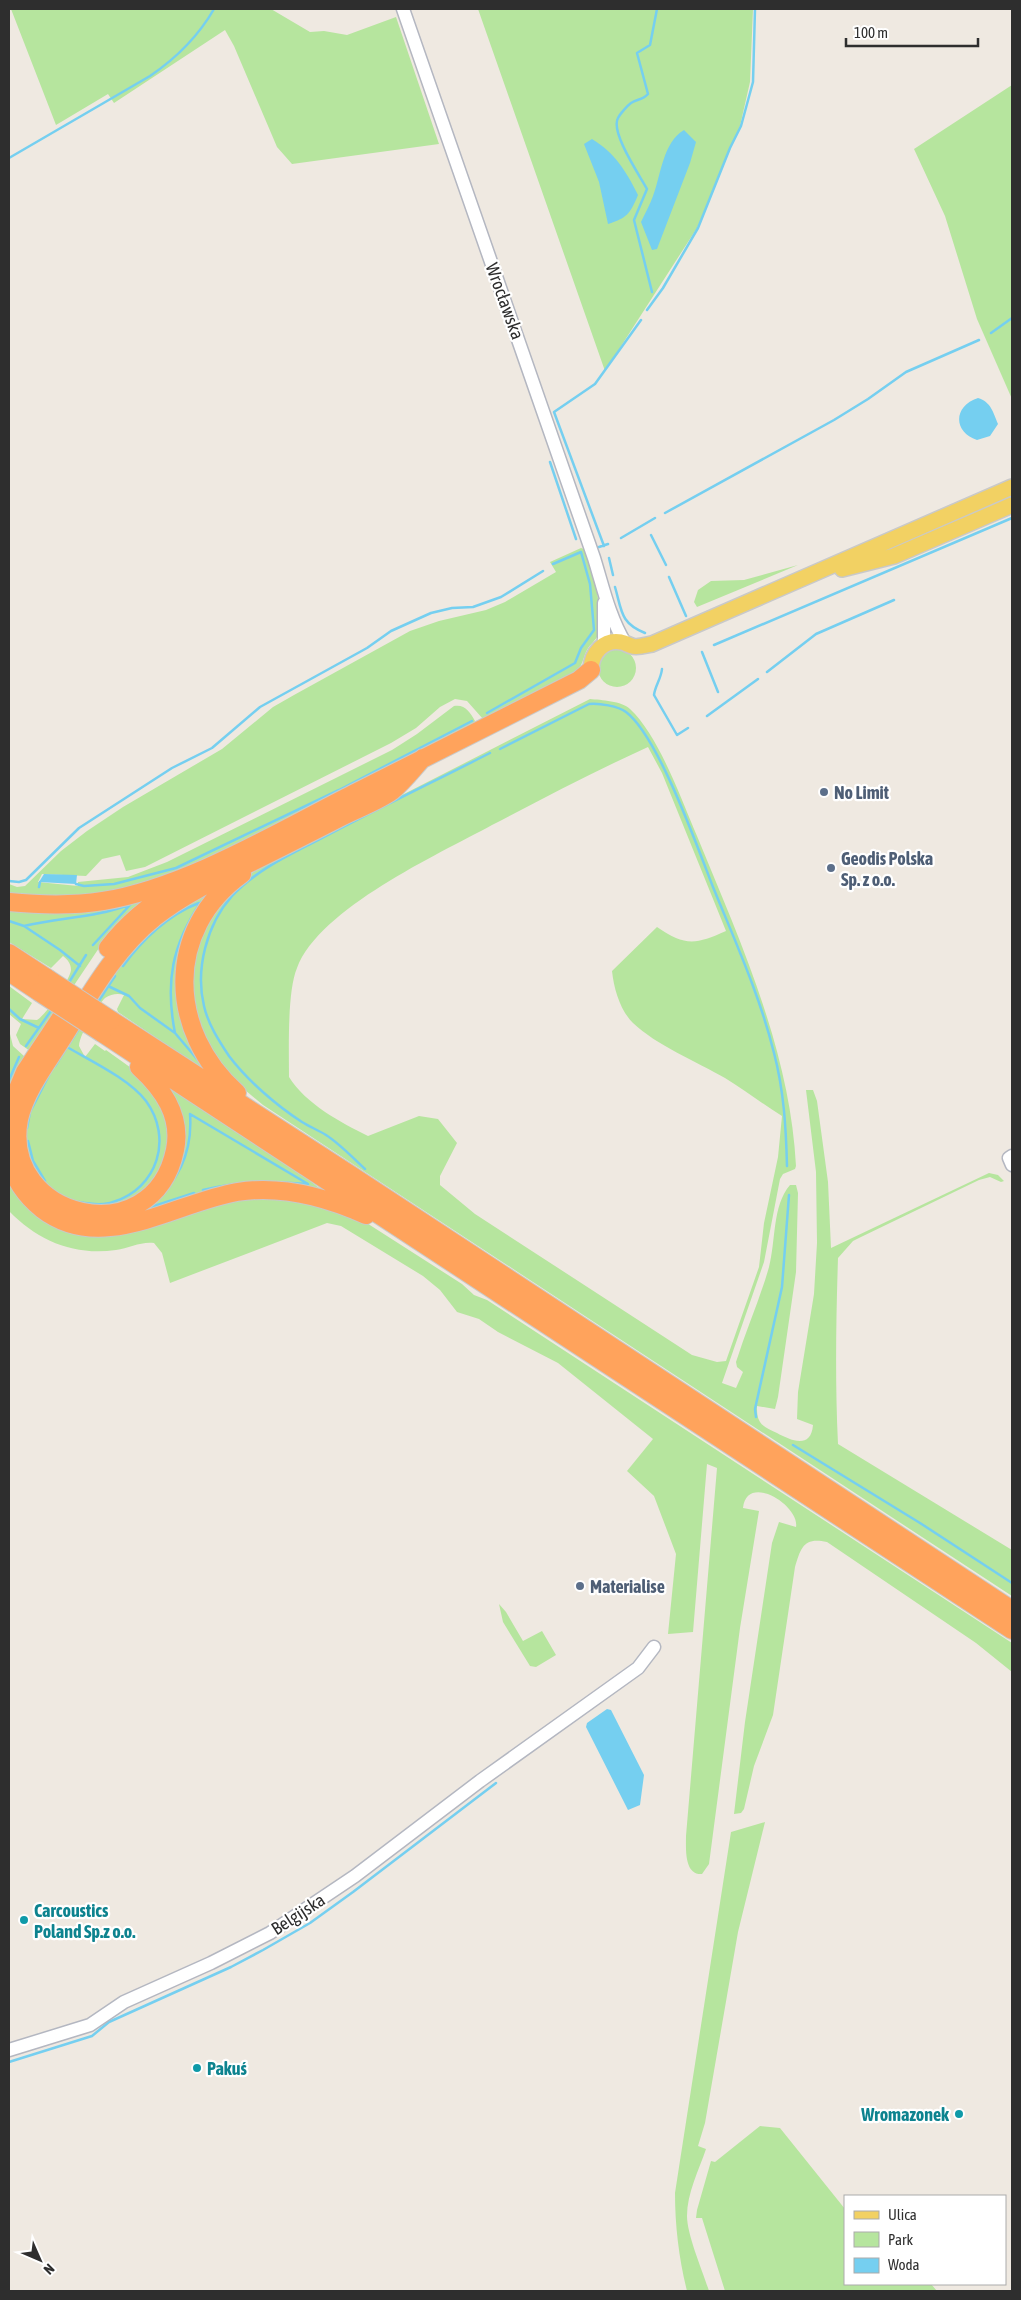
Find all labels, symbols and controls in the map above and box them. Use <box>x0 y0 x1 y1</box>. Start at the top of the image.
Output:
scale bar <box>846 15 978 47</box>
text: 100 m <box>854 24 888 41</box>
street label: Wrocławska <box>481 260 529 342</box>
place label: No Limit <box>834 782 890 803</box>
marker: No Limit <box>818 786 830 798</box>
place label: Geodis Polska Sp. z o.o. <box>841 848 933 890</box>
marker: Geodis Polska Sp. z o.o. <box>825 862 837 874</box>
place label: Materialise <box>590 1576 665 1597</box>
marker: Materialise <box>574 1580 586 1592</box>
street label: Belgijska <box>267 1889 329 1939</box>
place label: Carcoustics Poland Sp.z o.o. <box>34 1900 136 1942</box>
marker: Carcoustics Poland Sp.z o.o. <box>18 1914 30 1926</box>
place label: Pakuś <box>207 2058 247 2079</box>
marker: Pakuś <box>191 2062 203 2074</box>
place label: Wromazonek <box>860 2104 950 2125</box>
marker: Wromazonek <box>953 2108 965 2120</box>
legend <box>844 2195 1006 2285</box>
text: Ulica <box>888 2206 917 2223</box>
text: Park <box>888 2231 913 2248</box>
north arrow <box>15 2235 65 2285</box>
text: Woda <box>888 2256 920 2273</box>
text: N <box>41 2261 58 2278</box>

